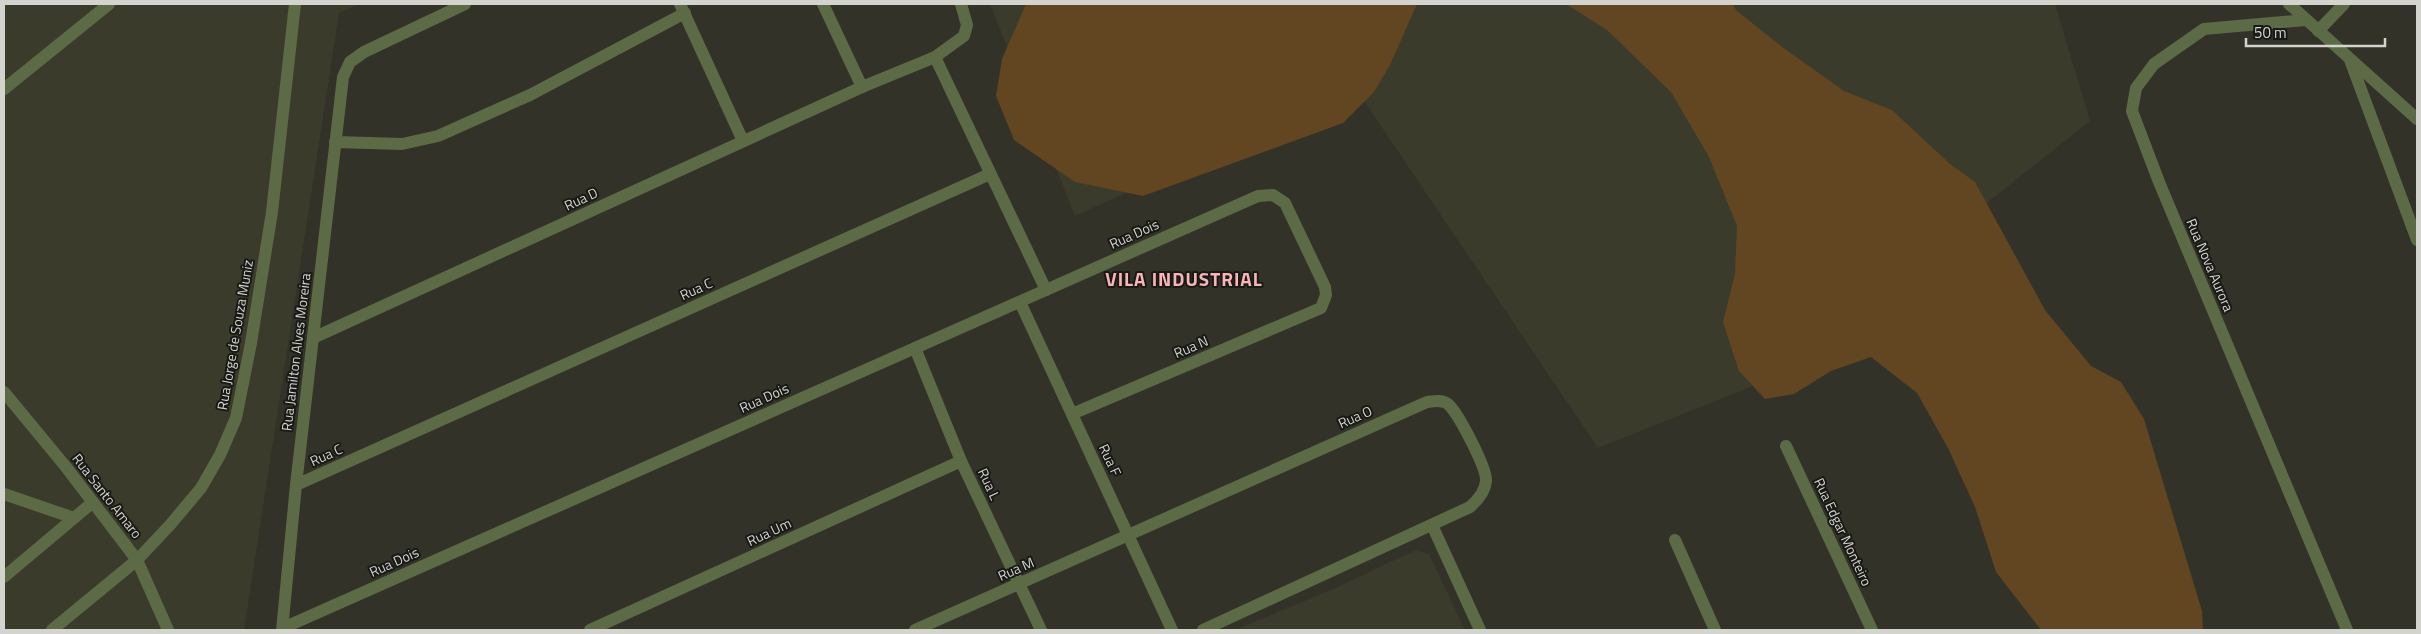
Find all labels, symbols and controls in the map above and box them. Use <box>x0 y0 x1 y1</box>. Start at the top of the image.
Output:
scale bar <box>2246 15 2385 47</box>
text: 50 m <box>2254 21 2287 44</box>
street label: Rua D <box>560 182 601 215</box>
street label: Rua Dois <box>1106 213 1162 254</box>
street label: Rua Nova Aurora <box>2181 215 2240 315</box>
street label: Rua Jorge de Souza Muniz <box>211 258 258 412</box>
district label: VILA INDUSTRIAL <box>1105 264 1263 293</box>
street label: Rua Jamilton Alves Moreira <box>275 272 316 432</box>
street label: Rua C <box>676 272 716 305</box>
street label: Rua N <box>1170 330 1211 363</box>
street label: Rua Dois <box>736 377 792 418</box>
street label: Rua O <box>1334 400 1375 433</box>
street label: Rua C <box>306 438 346 471</box>
street label: Rua F <box>1094 440 1127 479</box>
street label: Rua Santo Amaro <box>67 449 147 543</box>
street label: Rua L <box>973 464 1006 503</box>
street label: Rua Edgar Monteiro <box>1809 474 1878 589</box>
street label: Rua Um <box>743 512 794 551</box>
street label: Rua Dois <box>366 541 422 582</box>
street label: Rua M <box>994 551 1037 586</box>

